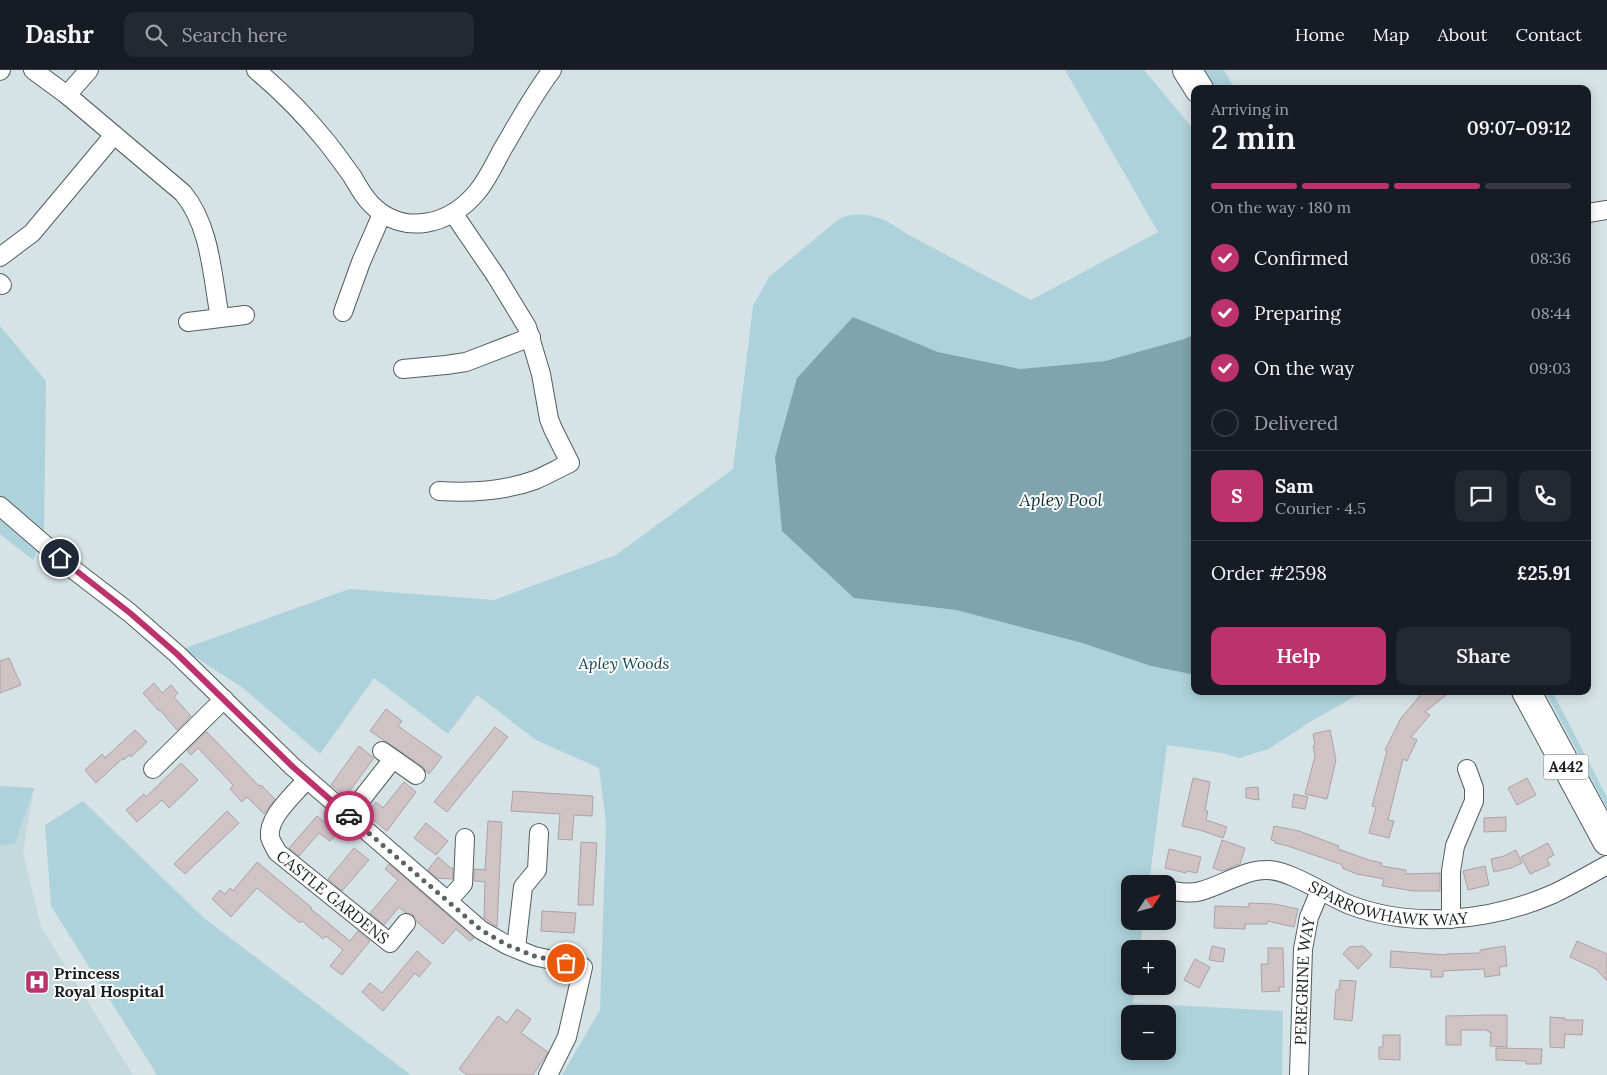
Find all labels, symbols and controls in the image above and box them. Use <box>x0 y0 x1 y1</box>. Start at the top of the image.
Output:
search box <box>124 12 474 57</box>
text: Dashr <box>25 19 94 50</box>
icon: search <box>142 21 170 49</box>
text: Search here <box>182 23 287 47</box>
text: Home <box>1295 23 1345 46</box>
text: Map <box>1373 23 1409 46</box>
text: About <box>1437 23 1487 46</box>
text: Contact <box>1515 23 1582 46</box>
text: Arriving in <box>1211 99 1289 119</box>
text: 09:07–09:12 <box>1467 116 1571 140</box>
text: 2 min <box>1211 117 1296 158</box>
text: On the way · 180 m <box>1211 197 1351 217</box>
icon: check <box>1211 244 1239 272</box>
text: Confirmed <box>1254 246 1349 270</box>
text: 08:36 <box>1530 248 1571 268</box>
icon: check <box>1211 299 1239 327</box>
text: Preparing <box>1254 301 1341 325</box>
text: 08:44 <box>1531 303 1571 323</box>
icon: check <box>1211 354 1239 382</box>
text: On the way <box>1254 356 1354 380</box>
text: 09:03 <box>1529 358 1571 378</box>
text: Delivered <box>1254 411 1338 435</box>
button: chat <box>1455 470 1507 522</box>
button: phone <box>1519 470 1571 522</box>
text: Sam <box>1275 474 1314 498</box>
text: S <box>1231 484 1243 508</box>
water label: Apley Pool <box>1018 488 1103 511</box>
text: Courier · 4.5 <box>1275 498 1366 518</box>
pin <box>39 537 81 579</box>
icon: home <box>46 544 74 572</box>
text: Order #2598 <box>1211 561 1327 585</box>
text: £25.91 <box>1517 561 1571 585</box>
button: Help <box>1211 627 1386 685</box>
button: Share <box>1396 627 1571 685</box>
park label: Apley Woods <box>578 653 670 673</box>
road number: A442 <box>1544 754 1588 780</box>
courier <box>324 791 374 841</box>
icon: car <box>335 802 363 830</box>
street label: CASTLE GARDENS <box>272 846 393 948</box>
north arrow <box>1121 875 1176 930</box>
map controls <box>1121 875 1176 1060</box>
street label: SPARROWHAWK WAY <box>1305 876 1470 929</box>
street label: PEREGRINE WAY <box>1290 915 1319 1046</box>
button: + <box>1121 940 1176 995</box>
pin <box>545 942 587 984</box>
icon: bag <box>552 949 580 977</box>
place label: Princess Royal Hospital <box>54 963 164 1001</box>
hospital icon: Princess Royal Hospital <box>24 969 50 995</box>
button: − <box>1121 1005 1176 1060</box>

